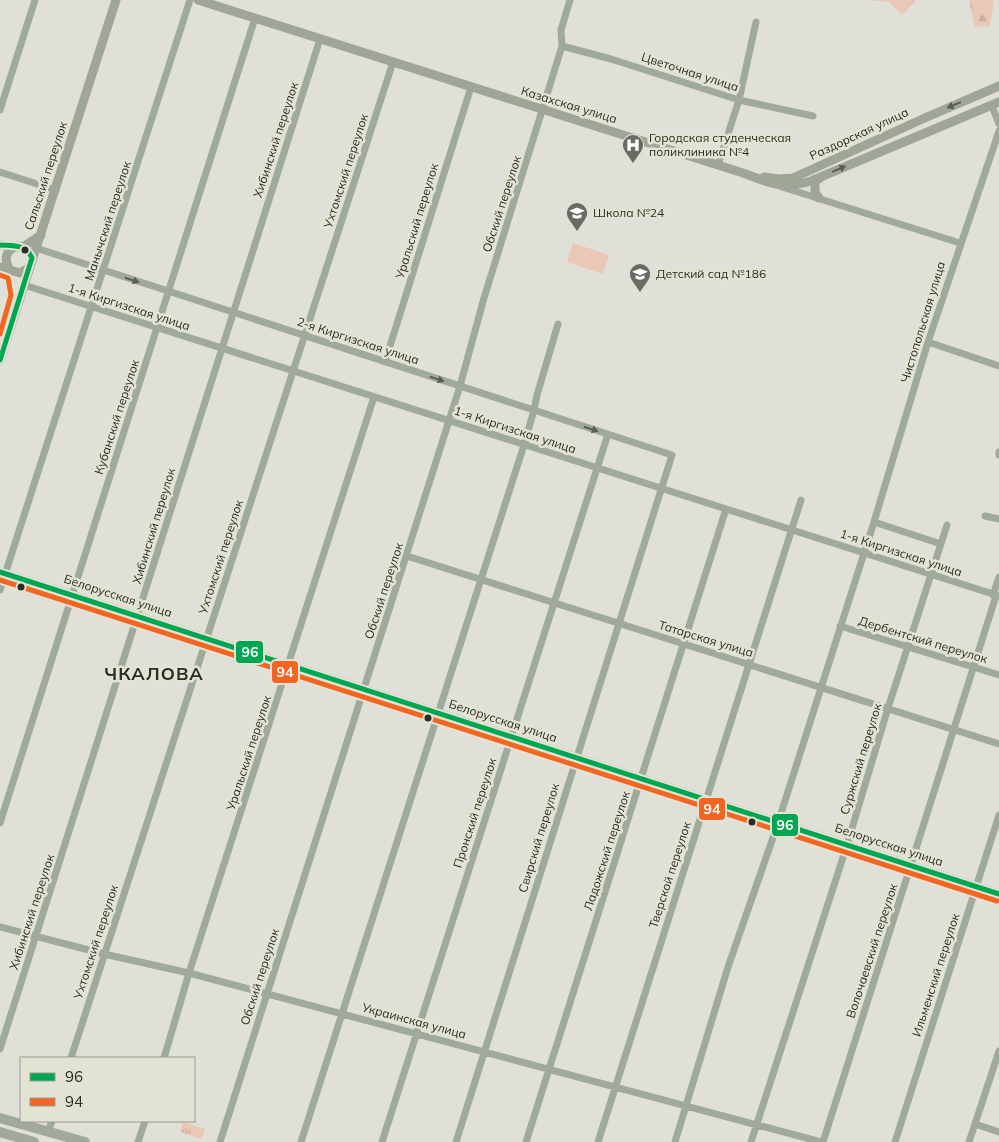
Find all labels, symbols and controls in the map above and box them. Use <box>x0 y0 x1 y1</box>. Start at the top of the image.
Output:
street label: Цветочная улица <box>640 49 741 94</box>
street label: Хибинский переулок <box>250 80 301 199</box>
street label: Казахская улица <box>519 83 619 126</box>
one-way arrow <box>947 102 961 110</box>
street label: Раздорская улица <box>807 104 911 163</box>
street label: Ухтомский переулок <box>320 111 371 231</box>
street label: Сальский переулок <box>21 119 70 232</box>
place label: Городская студенческая поликлиника №4 <box>649 130 791 159</box>
hospital icon: Городская студенческая поликлиника №4 <box>621 133 645 164</box>
street label: Обский переулок <box>479 153 524 254</box>
street label: Манычский переулок <box>81 159 134 282</box>
street label: Уральский переулок <box>392 161 441 281</box>
one-way arrow <box>832 165 846 173</box>
school or university icon: Школа №24 <box>565 201 589 232</box>
place label: Школа №24 <box>593 205 664 220</box>
unlabelled marker <box>20 245 30 255</box>
street label: Чистопольская улица <box>897 259 948 384</box>
school or university icon: Детский сад №186 <box>628 262 652 293</box>
place label: Детский сад №186 <box>656 266 766 281</box>
one-way arrow <box>125 276 140 284</box>
street label: 1-я Киргизская улица <box>66 280 192 333</box>
street label: 2-я Киргизская улица <box>295 314 421 367</box>
street label: Кубанский переулок <box>91 357 142 476</box>
one-way arrow <box>429 375 444 383</box>
street label: 1-я Киргизская улица <box>452 403 578 456</box>
one-way arrow <box>584 426 599 433</box>
street label: Хибинский переулок <box>129 466 178 586</box>
street label: Ухтомский переулок <box>195 497 246 617</box>
street label: 1-я Киргизская улица <box>838 526 964 579</box>
street label: Обский переулок <box>361 540 406 641</box>
street label: Белорусская улица <box>62 571 174 620</box>
unlabelled marker <box>16 582 26 592</box>
street label: Дербентский переулок <box>857 613 990 666</box>
street label: Татарская улица <box>657 617 755 660</box>
line badge: 96 <box>235 640 264 664</box>
text: 96 <box>242 643 258 661</box>
line badge: 94 <box>271 660 299 684</box>
district label: ЧКАЛОВА <box>104 662 204 685</box>
text: 94 <box>277 663 294 681</box>
street label: Уральский переулок <box>223 693 274 813</box>
street label: Белорусская улица <box>447 696 559 745</box>
street label: Суржский переулок <box>836 701 885 816</box>
unlabelled marker <box>423 713 433 723</box>
street label: Пронский переулок <box>450 755 500 870</box>
street label: Свирский переулок <box>515 781 562 894</box>
street label: Ладожский переулок <box>580 789 633 912</box>
line badge: 94 <box>698 797 726 821</box>
text: 94 <box>704 800 721 818</box>
line badge: 96 <box>771 813 799 837</box>
text: 96 <box>777 816 793 834</box>
unlabelled marker <box>747 817 757 827</box>
street label: Тверской переулок <box>645 819 694 930</box>
street label: Белорусская улица <box>833 820 945 869</box>
street label: Хибинский переулок <box>6 852 57 971</box>
street label: Волочаевский переулок <box>843 881 901 1020</box>
street label: Ухтомский переулок <box>70 882 121 1002</box>
street label: Ильменский переулок <box>909 911 963 1038</box>
street label: Обский переулок <box>237 926 282 1027</box>
street label: Украинская улица <box>359 999 468 1042</box>
legend <box>20 1057 195 1122</box>
text: 96 <box>65 1067 83 1086</box>
text: 94 <box>65 1092 83 1111</box>

